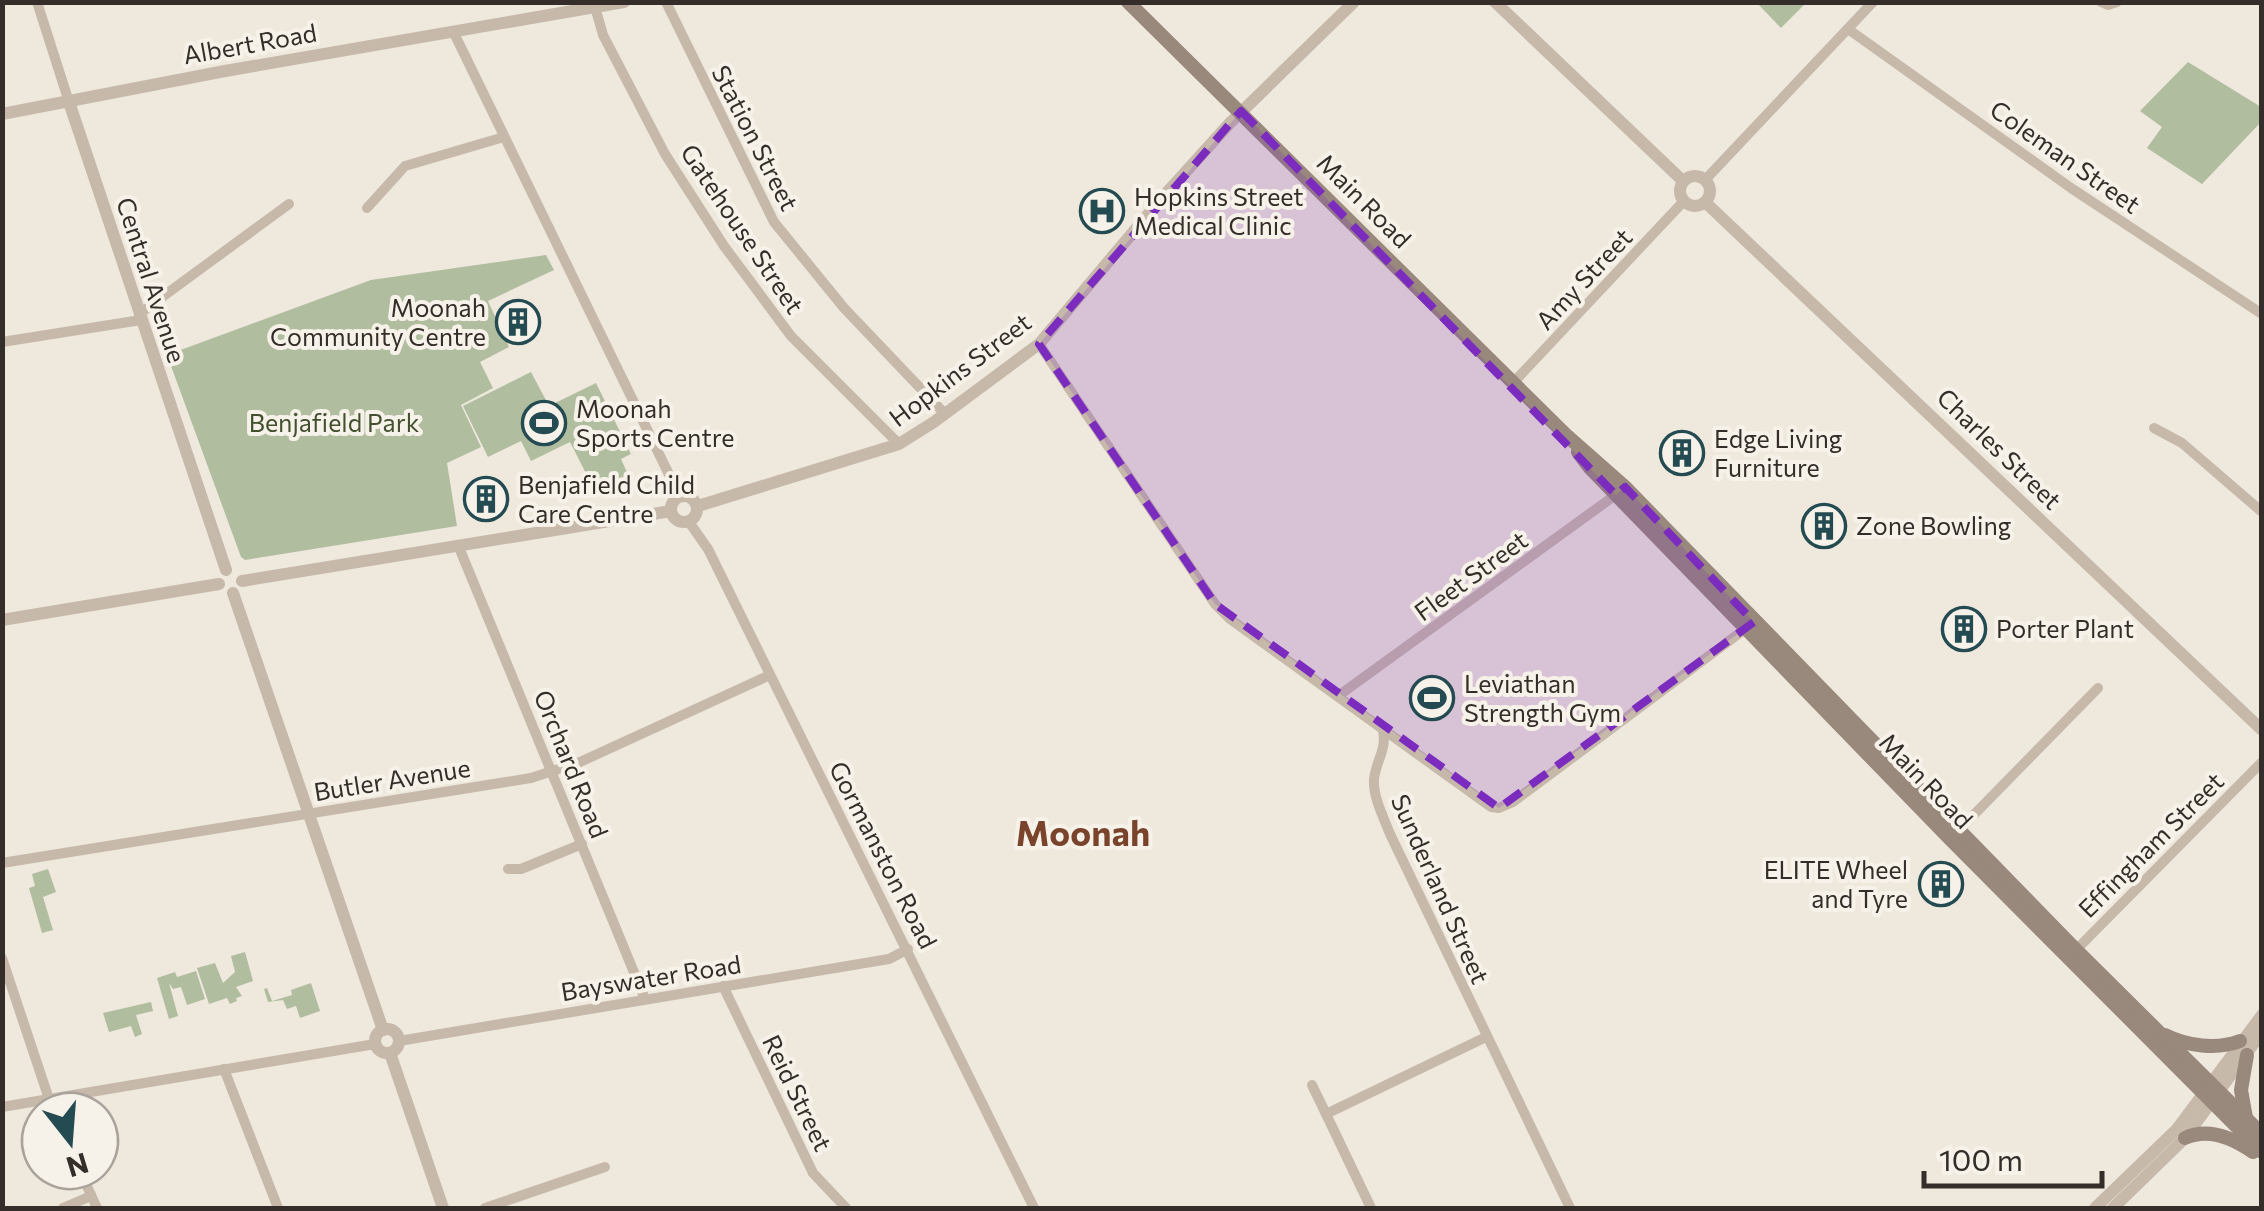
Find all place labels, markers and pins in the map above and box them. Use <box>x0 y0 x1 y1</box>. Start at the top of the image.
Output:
place label: Hopkins Street Medical Clinic <box>1134 181 1304 240</box>
hospital icon: Hopkins Street Medical Clinic <box>1079 188 1125 234</box>
place label: Moonah Community Centre <box>270 292 486 351</box>
building icon: Moonah Community Centre <box>495 299 541 345</box>
place label: Moonah Sports Centre <box>576 393 734 452</box>
sports icon: Moonah Sports Centre <box>521 400 567 446</box>
place label: Edge Living Furniture <box>1714 423 1843 482</box>
building icon: Edge Living Furniture <box>1659 430 1705 476</box>
place label: Benjafield Child Care Centre <box>518 469 695 528</box>
building icon: Benjafield Child Care Centre <box>463 476 509 522</box>
building icon: Zone Bowling <box>1801 503 1847 549</box>
place label: Zone Bowling <box>1856 510 2012 540</box>
building icon: Porter Plant <box>1941 606 1987 652</box>
place label: Porter Plant <box>1996 613 2134 643</box>
place label: Leviathan Strength Gym <box>1464 668 1621 727</box>
sports icon: Leviathan Strength Gym <box>1409 675 1455 721</box>
place label: ELITE Wheel and Tyre <box>1764 854 1908 913</box>
building icon: ELITE Wheel and Tyre <box>1918 861 1964 907</box>

